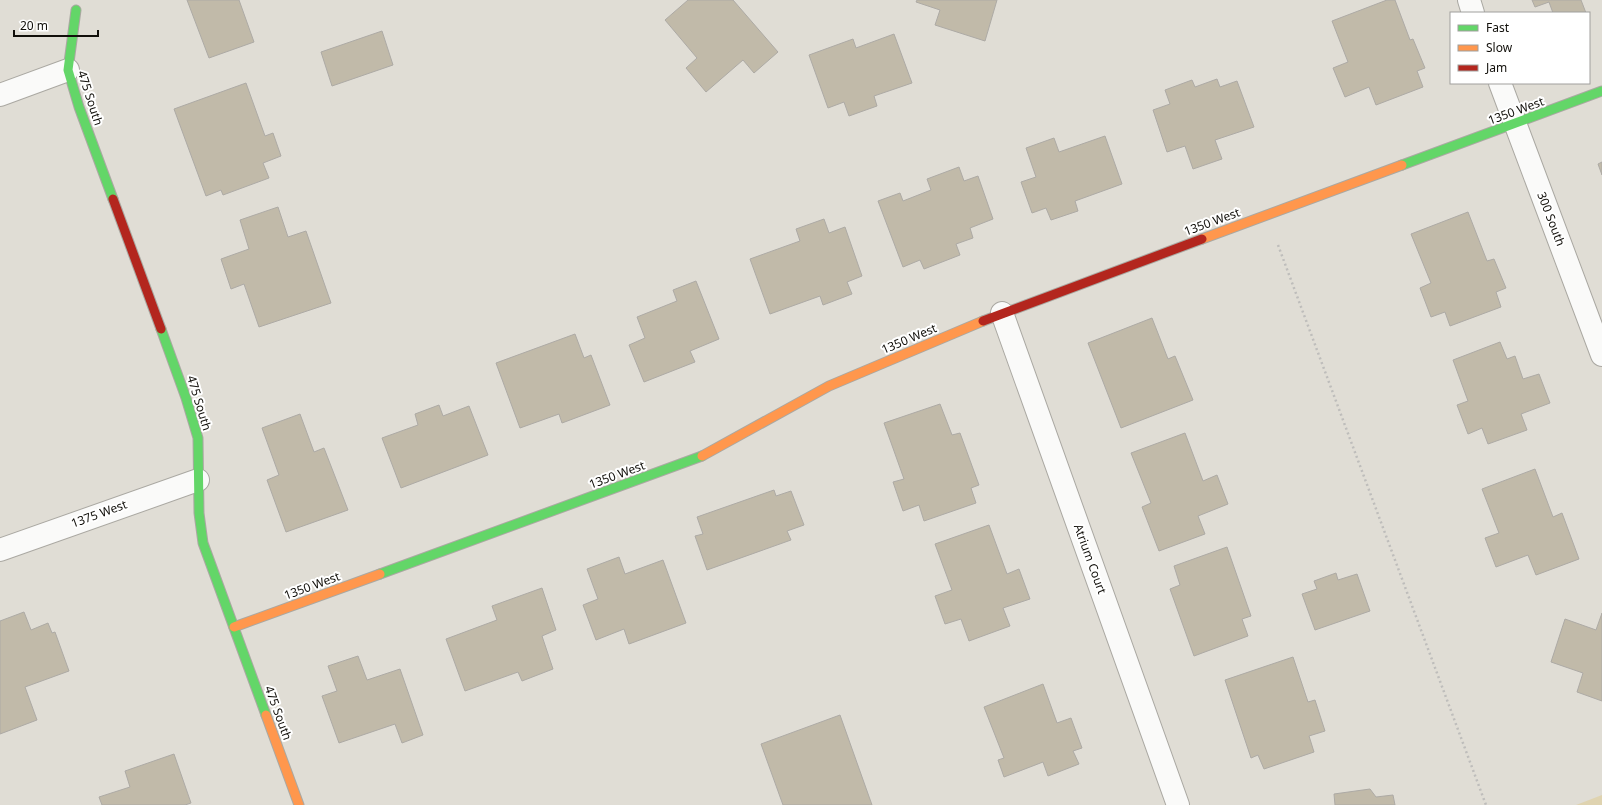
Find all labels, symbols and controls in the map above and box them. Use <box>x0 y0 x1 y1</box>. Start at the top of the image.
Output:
scale bar <box>14 12 98 38</box>
legend <box>1450 12 1590 84</box>
text: 20 m <box>20 17 48 34</box>
text: Fast <box>1486 19 1510 36</box>
text: Slow <box>1486 39 1513 56</box>
text: Jam <box>1485 59 1507 76</box>
street label: 475 South <box>74 68 107 127</box>
street label: 1350 West <box>1486 92 1547 128</box>
street label: 300 South <box>1533 189 1570 248</box>
street label: 1350 West <box>1182 203 1243 239</box>
street label: 1350 West <box>879 319 940 358</box>
street label: 475 South <box>183 373 216 432</box>
street label: 1350 West <box>587 456 648 492</box>
street label: 1375 West <box>69 495 130 531</box>
street label: Atrium Court <box>1070 521 1111 597</box>
street label: 1350 West <box>282 567 343 603</box>
street label: 475 South <box>261 683 296 742</box>

